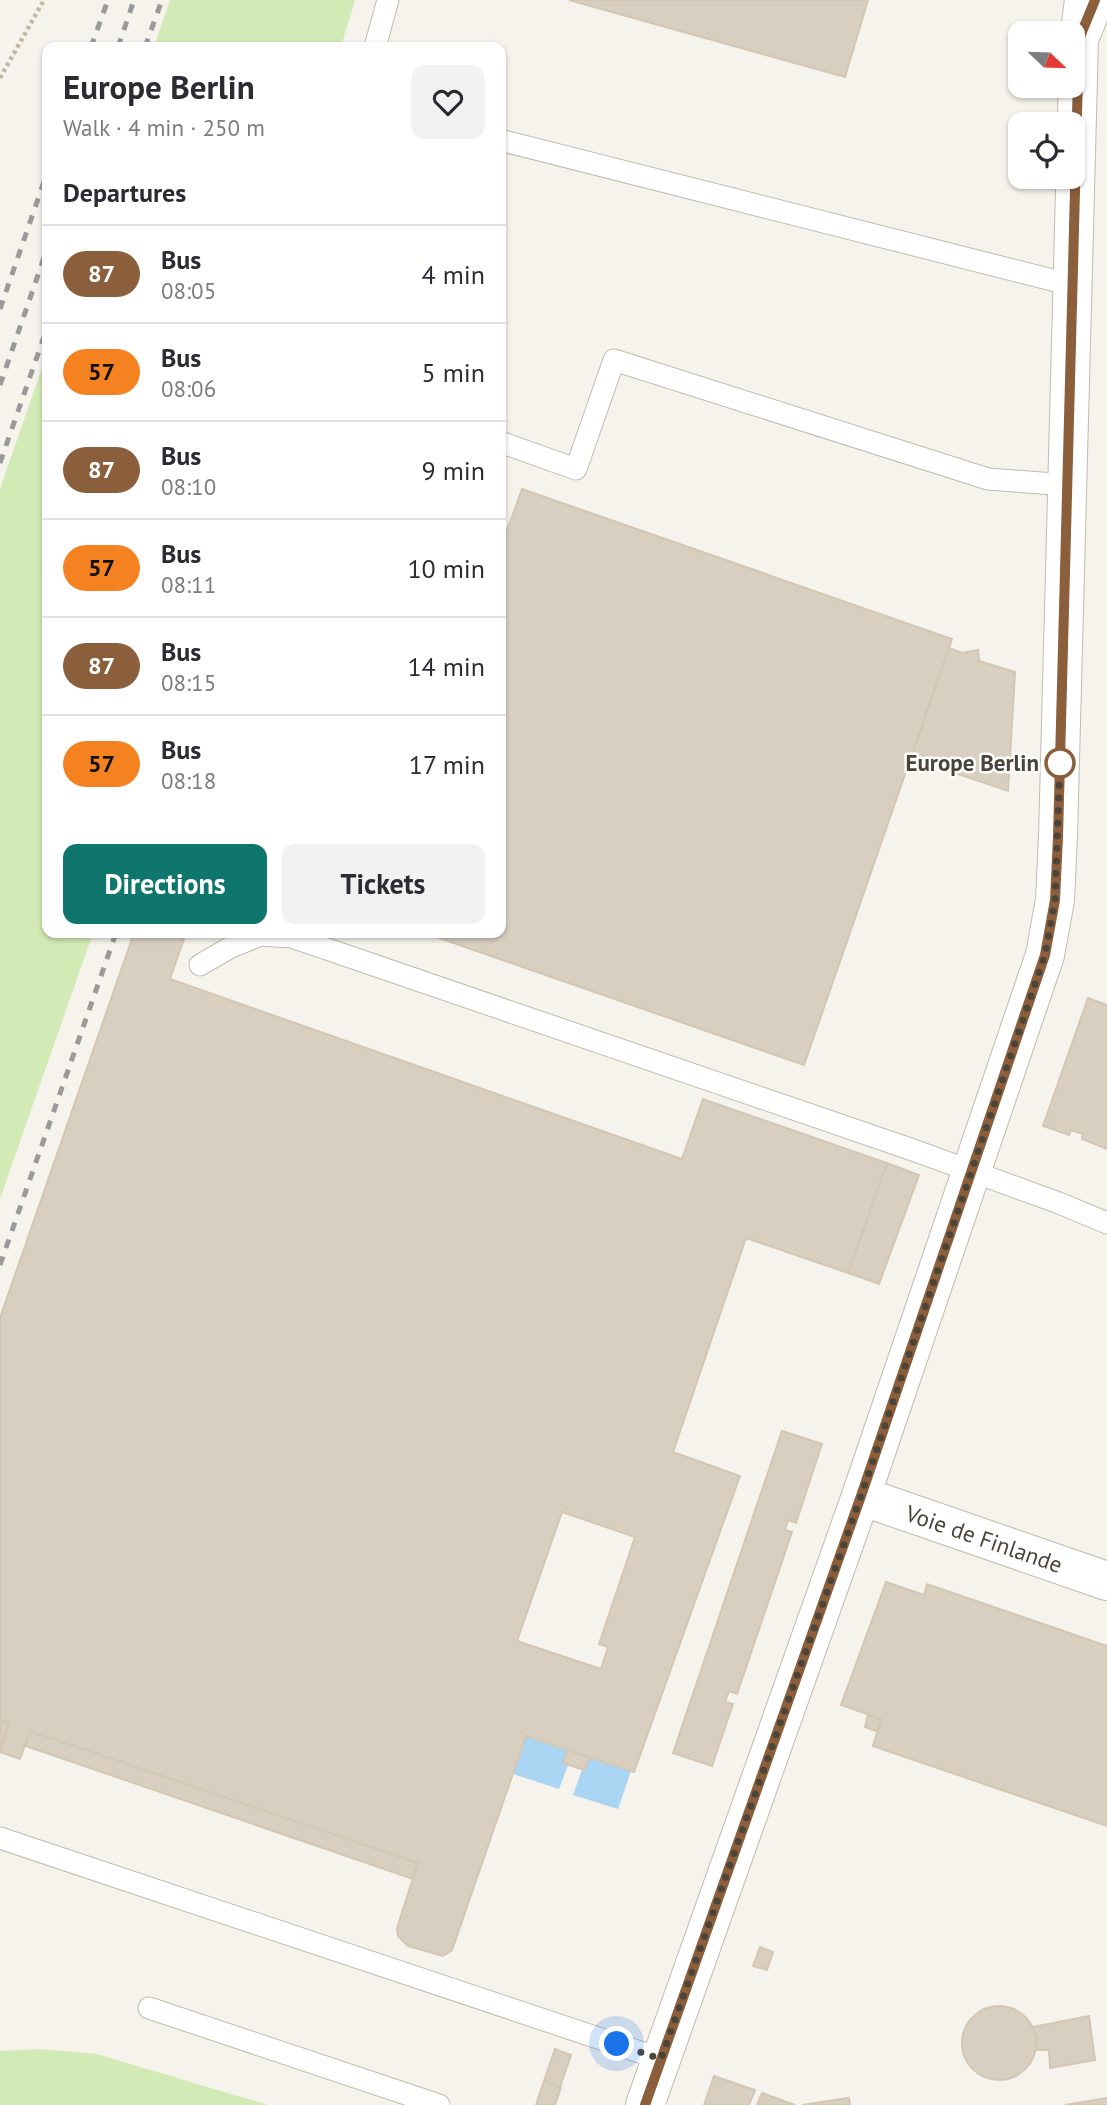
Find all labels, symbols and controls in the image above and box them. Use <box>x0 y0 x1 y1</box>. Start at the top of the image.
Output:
north arrow <box>1008 21 1085 98</box>
map controls <box>1008 21 1085 189</box>
text: Europe Berlin <box>63 65 255 108</box>
button: heart <box>411 65 485 139</box>
button: locate <box>1008 112 1085 189</box>
text: Walk · 4 min · 250 m <box>63 113 265 142</box>
text: Departures <box>63 176 186 209</box>
text: Bus <box>161 243 201 276</box>
text: 87 <box>88 258 115 289</box>
text: 4 min <box>422 258 485 291</box>
text: 08:05 <box>161 276 216 305</box>
text: Bus <box>161 341 201 374</box>
text: 57 <box>88 356 115 387</box>
text: 5 min <box>422 356 485 389</box>
text: 08:06 <box>161 374 216 403</box>
text: Bus <box>161 439 201 472</box>
text: 87 <box>88 454 115 485</box>
text: 9 min <box>422 454 485 487</box>
text: 08:10 <box>161 472 216 501</box>
text: Bus <box>161 537 201 570</box>
text: 57 <box>88 552 115 583</box>
text: 10 min <box>407 552 485 585</box>
text: 08:11 <box>161 570 216 599</box>
text: Bus <box>161 635 201 668</box>
text: 87 <box>88 650 115 681</box>
text: 14 min <box>407 650 485 683</box>
text: 08:15 <box>161 668 216 697</box>
text: Bus <box>161 733 201 766</box>
text: 57 <box>88 748 115 779</box>
text: 17 min <box>409 748 485 781</box>
place label: Europe Berlin <box>905 748 1039 777</box>
marker: Europe Berlin <box>1045 748 1075 778</box>
text: 08:18 <box>161 766 216 795</box>
button: Directions <box>63 844 267 924</box>
button: Tickets <box>281 844 485 924</box>
street label: Voie de Finlande <box>901 1498 1066 1579</box>
your location <box>599 2026 634 2061</box>

